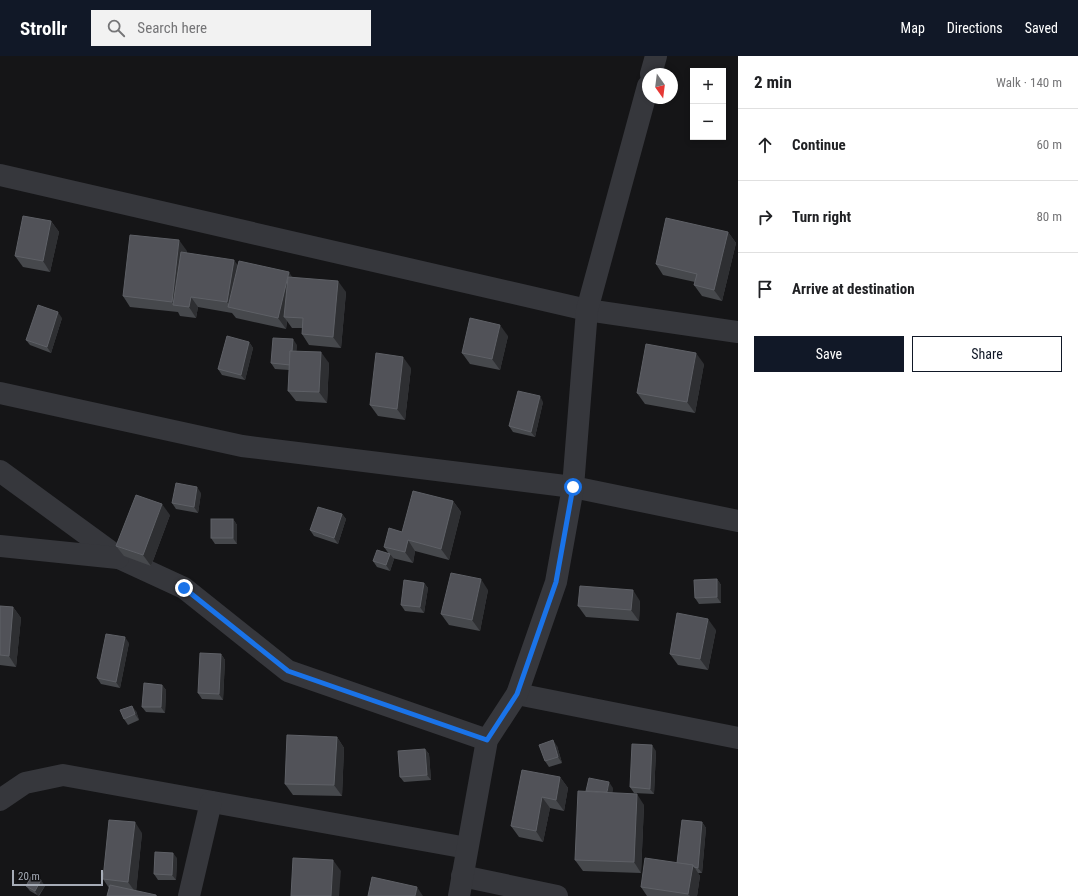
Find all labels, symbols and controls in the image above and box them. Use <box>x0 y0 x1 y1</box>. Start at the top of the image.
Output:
search box <box>91 10 371 46</box>
text: Strollr <box>20 17 67 40</box>
icon: search <box>105 17 127 39</box>
text: Search here <box>137 19 207 37</box>
text: Map <box>901 20 925 36</box>
text: Directions <box>947 20 1003 36</box>
text: Saved <box>1025 20 1058 36</box>
north arrow <box>642 68 678 104</box>
map controls <box>690 68 726 140</box>
button: + <box>690 68 726 104</box>
text: 2 min <box>754 72 792 92</box>
text: Walk · 140 m <box>996 75 1062 90</box>
button: − <box>690 104 726 140</box>
icon: ahead <box>754 134 776 156</box>
text: Continue <box>792 136 846 154</box>
text: 60 m <box>1036 137 1062 152</box>
icon: right <box>754 206 776 228</box>
text: Turn right <box>792 208 851 226</box>
text: 80 m <box>1036 209 1062 224</box>
icon: arrive <box>754 278 776 300</box>
text: Arrive at destination <box>792 280 915 298</box>
button: Save <box>754 336 904 372</box>
button: Share <box>912 336 1062 372</box>
route start <box>564 478 582 496</box>
route end <box>175 579 193 597</box>
scale bar <box>12 868 103 887</box>
text: 20 m <box>18 870 40 883</box>

